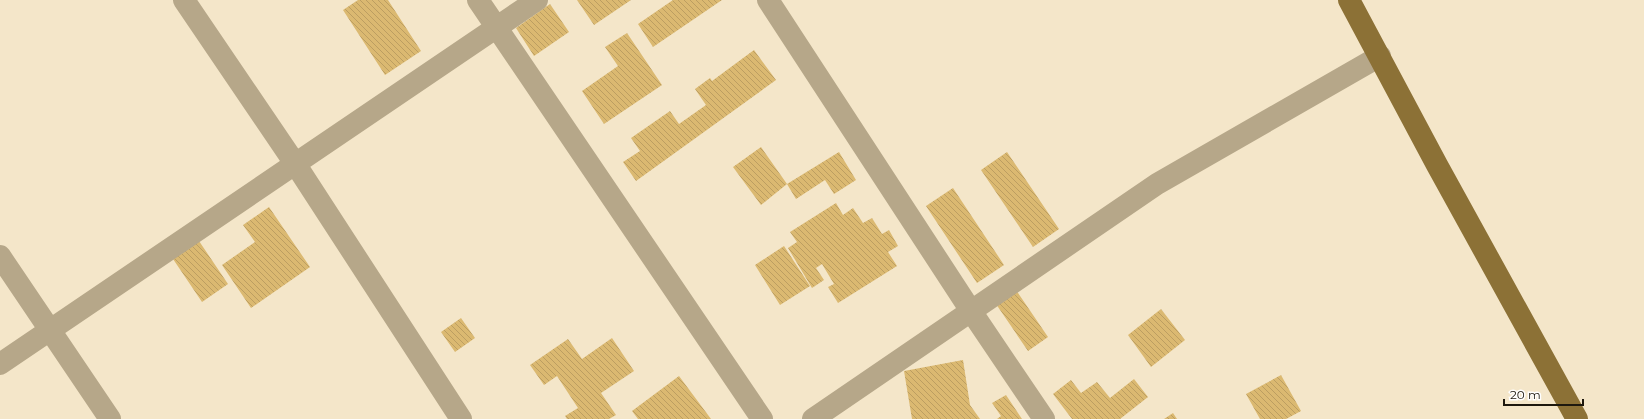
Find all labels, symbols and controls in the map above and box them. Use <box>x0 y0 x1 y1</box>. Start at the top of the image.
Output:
scale bar <box>1504 381 1583 407</box>
text: 20 m <box>1510 387 1541 402</box>

